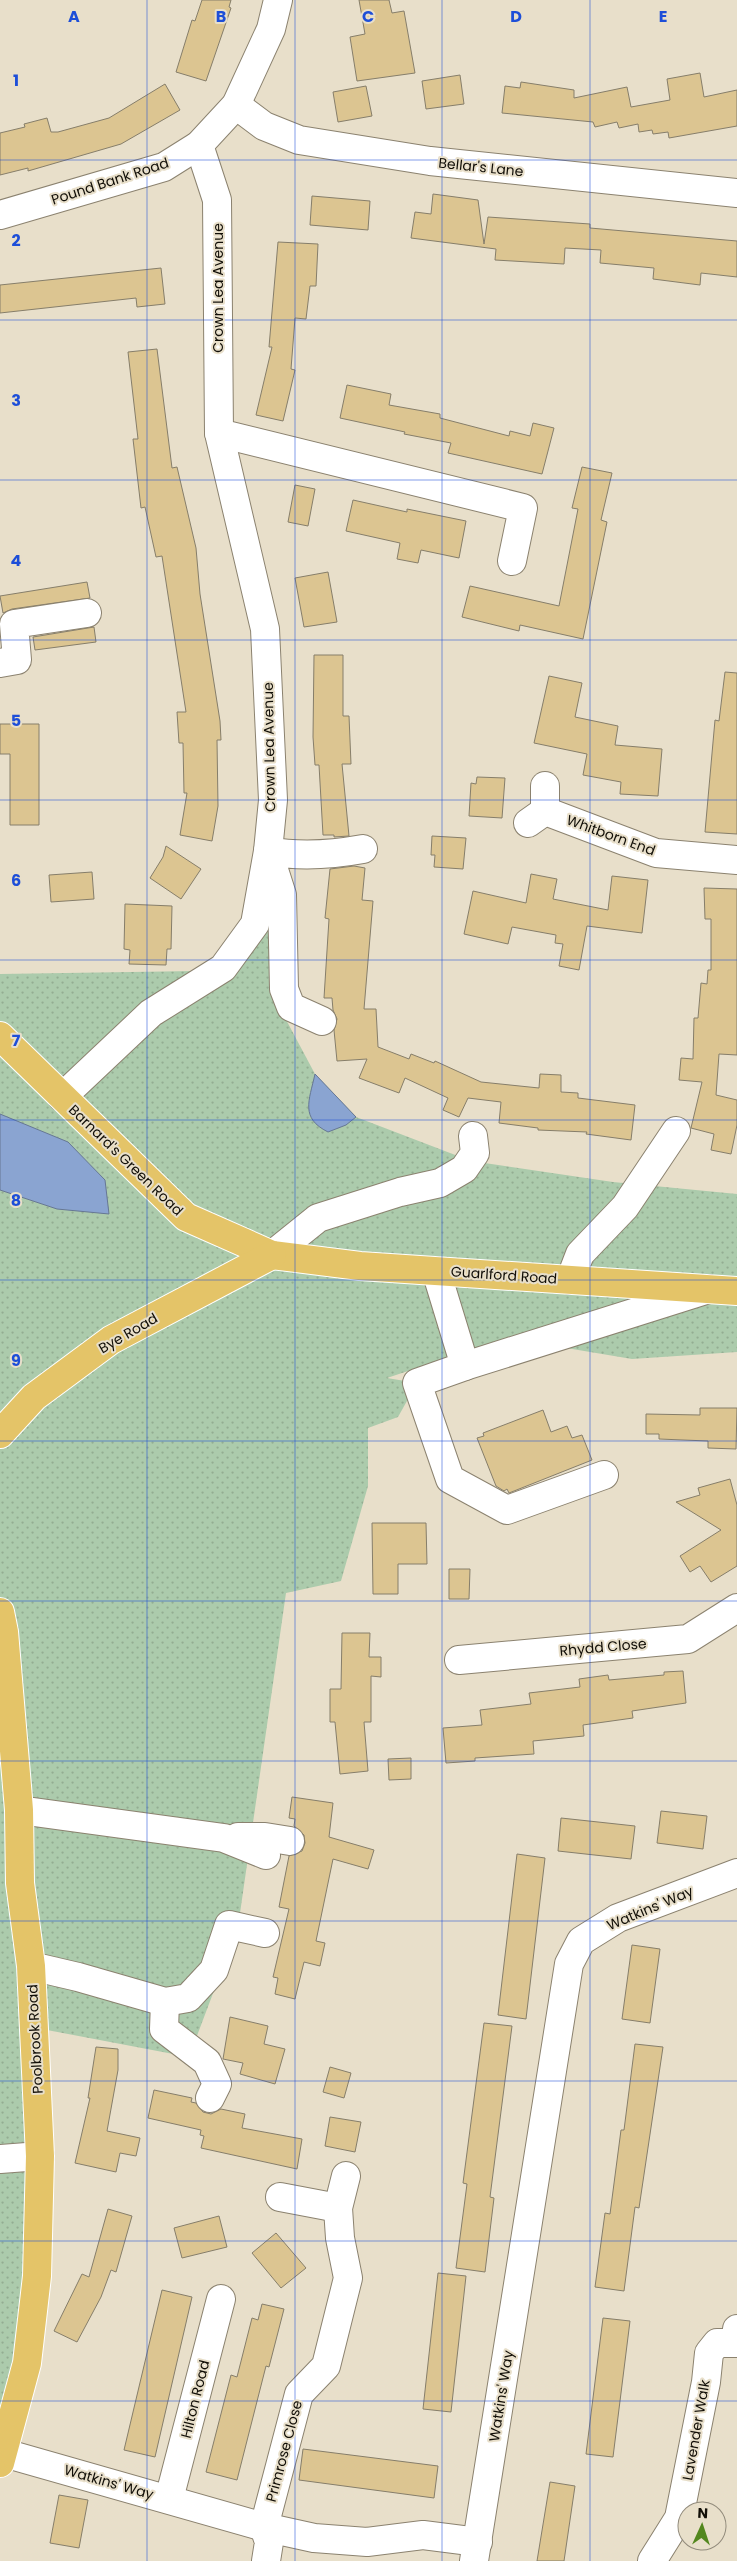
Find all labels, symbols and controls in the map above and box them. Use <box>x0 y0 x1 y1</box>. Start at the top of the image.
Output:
text: A <box>68 5 80 28</box>
text: B <box>216 5 226 28</box>
text: C <box>362 5 374 28</box>
text: D <box>510 5 522 28</box>
text: E <box>659 5 667 28</box>
text: 1 <box>13 69 19 92</box>
street label: Pound Bank Road <box>49 153 171 209</box>
street label: Bellar's Lane <box>438 153 525 181</box>
street label: Crown Lea Avenue <box>208 223 228 353</box>
text: 2 <box>11 229 21 252</box>
text: 3 <box>11 389 21 412</box>
text: 4 <box>11 549 22 572</box>
street label: Crown Lea Avenue <box>258 682 280 812</box>
text: 5 <box>11 709 21 732</box>
street label: Whitborn End <box>564 810 658 860</box>
text: 6 <box>11 869 21 892</box>
text: 7 <box>12 1029 21 1052</box>
street label: Barnard's Green Road <box>64 1100 188 1220</box>
text: 8 <box>11 1189 21 1212</box>
street label: Guarlford Road <box>450 1261 558 1289</box>
street label: Bye Road <box>95 1308 161 1358</box>
text: 9 <box>11 1349 21 1372</box>
street label: Rhydd Close <box>559 1633 648 1661</box>
street label: Watkins' Way <box>604 1881 696 1935</box>
street label: Poolbrook Road <box>22 1984 48 2094</box>
street label: Watkins' Way <box>484 2349 518 2443</box>
street label: Hilton Road <box>176 2358 214 2440</box>
street label: Lavender Walk <box>677 2377 715 2482</box>
street label: Primrose Close <box>261 2398 307 2504</box>
street label: Watkins' Way <box>62 2460 156 2504</box>
north arrow <box>677 2501 727 2551</box>
text: N <box>697 2503 708 2523</box>

